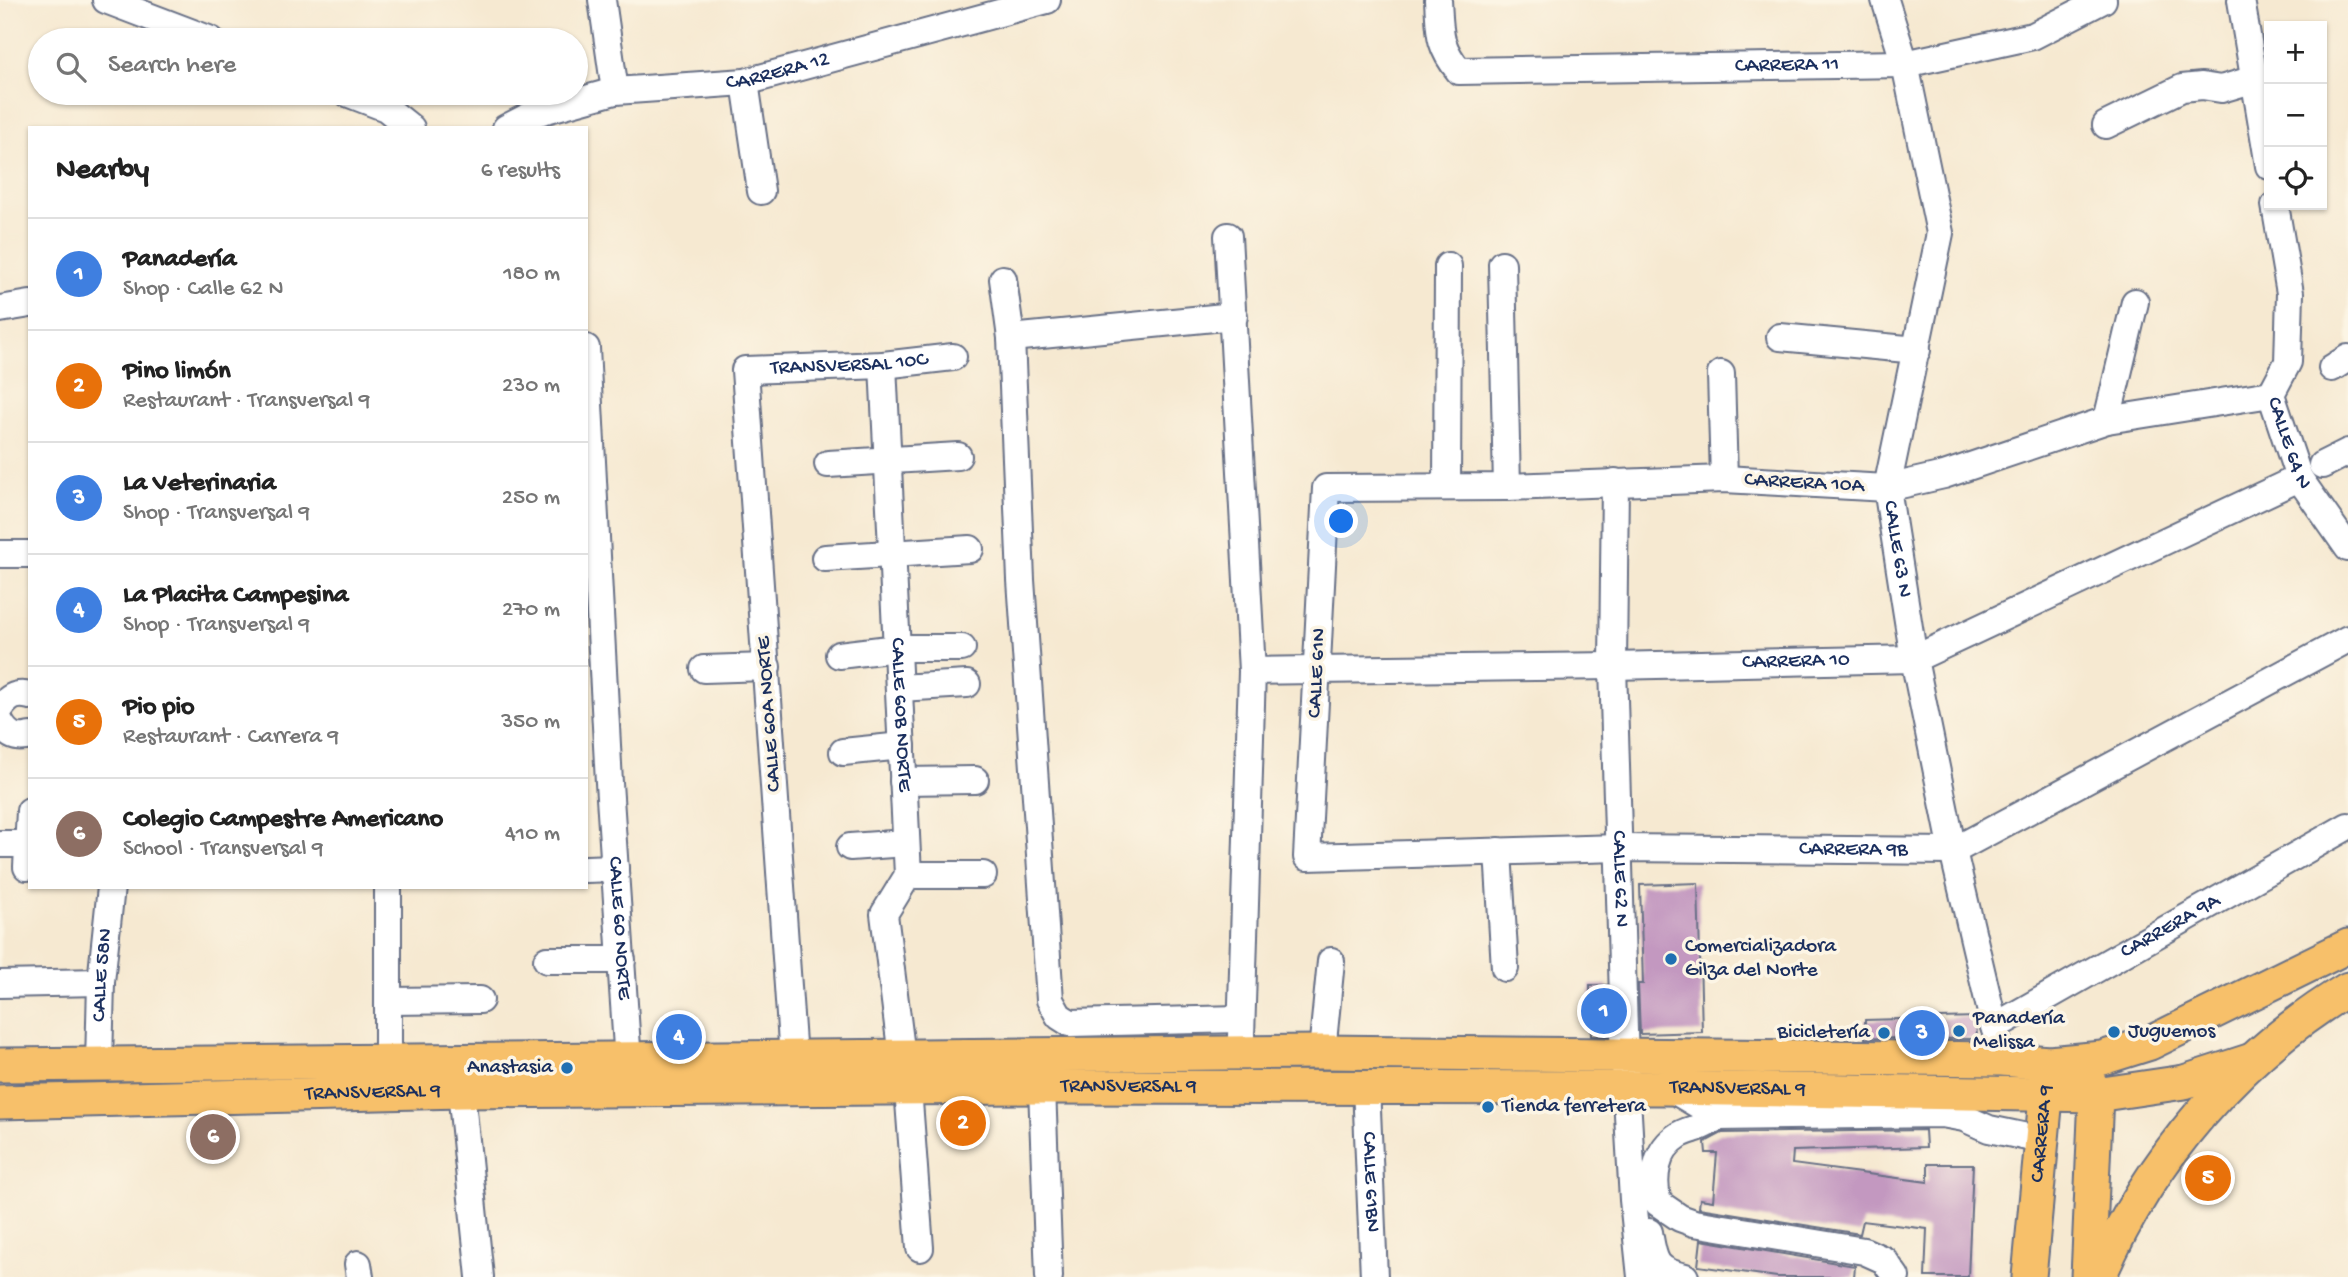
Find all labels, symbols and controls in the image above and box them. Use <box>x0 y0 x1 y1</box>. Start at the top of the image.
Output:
map controls <box>2264 21 2327 210</box>
button: + <box>2264 21 2327 84</box>
search box <box>28 28 588 105</box>
street label: CARRERA 12 <box>725 47 832 96</box>
icon: search <box>52 48 90 86</box>
text: Search here <box>108 51 236 82</box>
street label: CARRERA 11 <box>1735 53 1839 79</box>
button: − <box>2264 84 2327 147</box>
button: locate <box>2264 147 2327 210</box>
text: Nearby <box>56 154 149 189</box>
text: 6 results <box>481 158 560 185</box>
text: Panadería <box>123 245 237 276</box>
text: 1 <box>74 261 84 288</box>
text: 180 m <box>503 261 560 288</box>
text: Shop · Calle 62 N <box>123 276 283 303</box>
street label: TRANSVERSAL 10C <box>769 347 931 382</box>
text: Pino limón <box>123 357 231 388</box>
text: 2 <box>73 373 85 400</box>
text: 230 m <box>502 373 560 400</box>
text: Restaurant · Transversal 9 <box>123 388 370 415</box>
street label: CALLE 64 N <box>2260 394 2316 495</box>
street label: CARRERA 10A <box>1743 468 1866 500</box>
text: La Veterinaria <box>123 469 276 500</box>
text: 3 <box>73 485 85 512</box>
text: 250 m <box>502 485 560 512</box>
street label: CALLE 63 N <box>1877 499 1917 599</box>
text: Shop · Transversal 9 <box>123 500 310 527</box>
your location <box>1324 504 1358 538</box>
text: La Placita Campesina <box>123 581 349 612</box>
text: 4 <box>74 597 84 624</box>
text: 270 m <box>502 597 560 624</box>
text: Shop · Transversal 9 <box>123 612 310 639</box>
street label: CALLE 61N <box>1303 627 1333 719</box>
street label: CALLE 60A NORTE <box>752 635 788 793</box>
street label: CALLE 60B NORTE <box>884 637 916 793</box>
street label: CARRERA 10 <box>1742 648 1850 675</box>
text: Pio pio <box>123 693 195 724</box>
text: 5 <box>73 709 85 736</box>
text: 350 m <box>501 709 560 736</box>
text: Restaurant · Carrera 9 <box>123 724 339 751</box>
text: Colegio Campestre Americano <box>123 805 443 836</box>
text: 6 <box>73 821 85 848</box>
text: 410 m <box>505 821 560 848</box>
street label: CALLE 62 N <box>1605 830 1633 928</box>
text: School · Transversal 9 <box>123 836 323 863</box>
street label: CARRERA 9B <box>1799 837 1909 863</box>
street label: CALLE 60 NORTE <box>602 856 636 1001</box>
street label: CARRERA 9A <box>2116 888 2226 965</box>
street label: CALLE 58N <box>88 927 119 1022</box>
place label: Comercializadora Gilza del Norte <box>1685 935 1838 984</box>
marker: Comercializadora Gilza del Norte <box>1663 951 1679 967</box>
pin: 1 <box>1581 985 1627 1037</box>
pin: 3 <box>1899 1007 1945 1059</box>
place label: Panadería Melissa <box>1972 1007 2066 1056</box>
pin: 4 <box>656 1011 702 1063</box>
place label: Juguemos <box>2128 1020 2216 1045</box>
place label: Bicicletería <box>1776 1021 1871 1046</box>
marker: Panadería Melissa <box>1951 1023 1967 1039</box>
marker: Juguemos <box>2106 1024 2122 1040</box>
marker: Bicicletería <box>1876 1025 1892 1041</box>
place label: Anastasia <box>467 1056 554 1081</box>
marker: Anastasia <box>559 1060 575 1076</box>
street label: TRANSVERSAL 9 <box>1060 1075 1197 1100</box>
street label: TRANSVERSAL 9 <box>1669 1076 1807 1103</box>
street label: TRANSVERSAL 9 <box>304 1079 442 1107</box>
street label: CARRERA 9 <box>2026 1083 2060 1184</box>
place label: Tienda ferretera <box>1501 1095 1647 1120</box>
pin: 2 <box>940 1097 986 1149</box>
marker: Tienda ferretera <box>1480 1099 1496 1115</box>
pin: 6 <box>190 1111 236 1163</box>
street label: CALLE 61BN <box>1355 1131 1385 1233</box>
pin: 5 <box>2185 1152 2231 1204</box>

